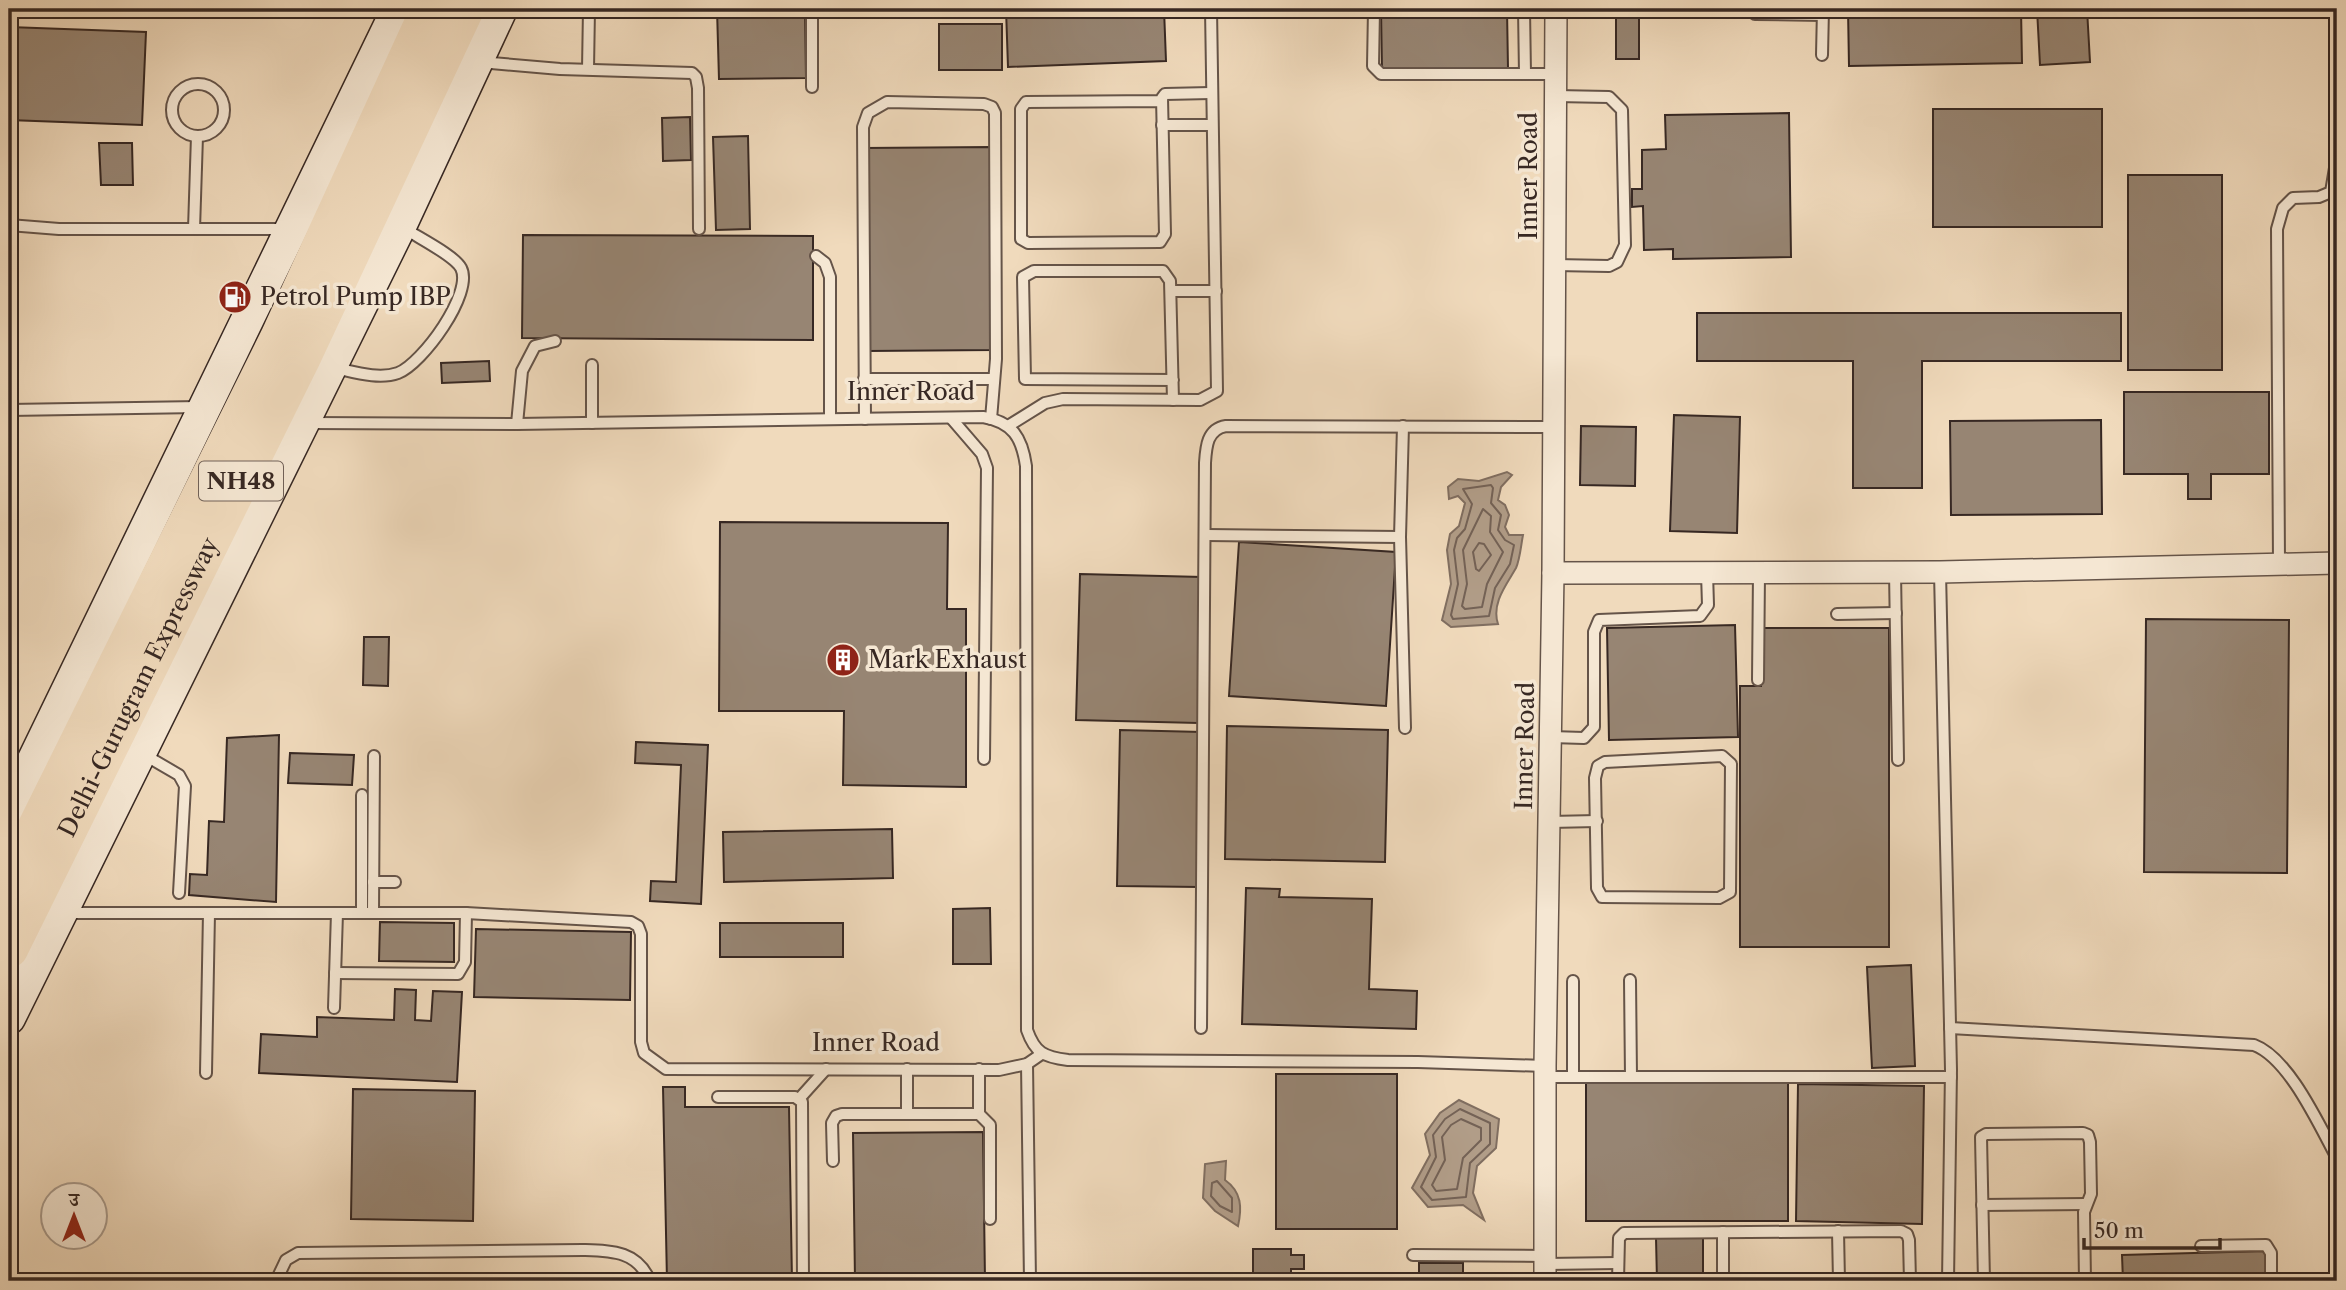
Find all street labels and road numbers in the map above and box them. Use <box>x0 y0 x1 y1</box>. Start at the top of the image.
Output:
street label: Inner Road <box>1514 112 1543 240</box>
street label: Inner Road <box>847 377 975 406</box>
road number: NH48 <box>199 461 283 500</box>
street label: Delhi-Gurugram Expressway <box>52 532 225 842</box>
street label: Inner Road <box>1509 681 1540 810</box>
street label: Inner Road <box>812 1028 940 1057</box>

